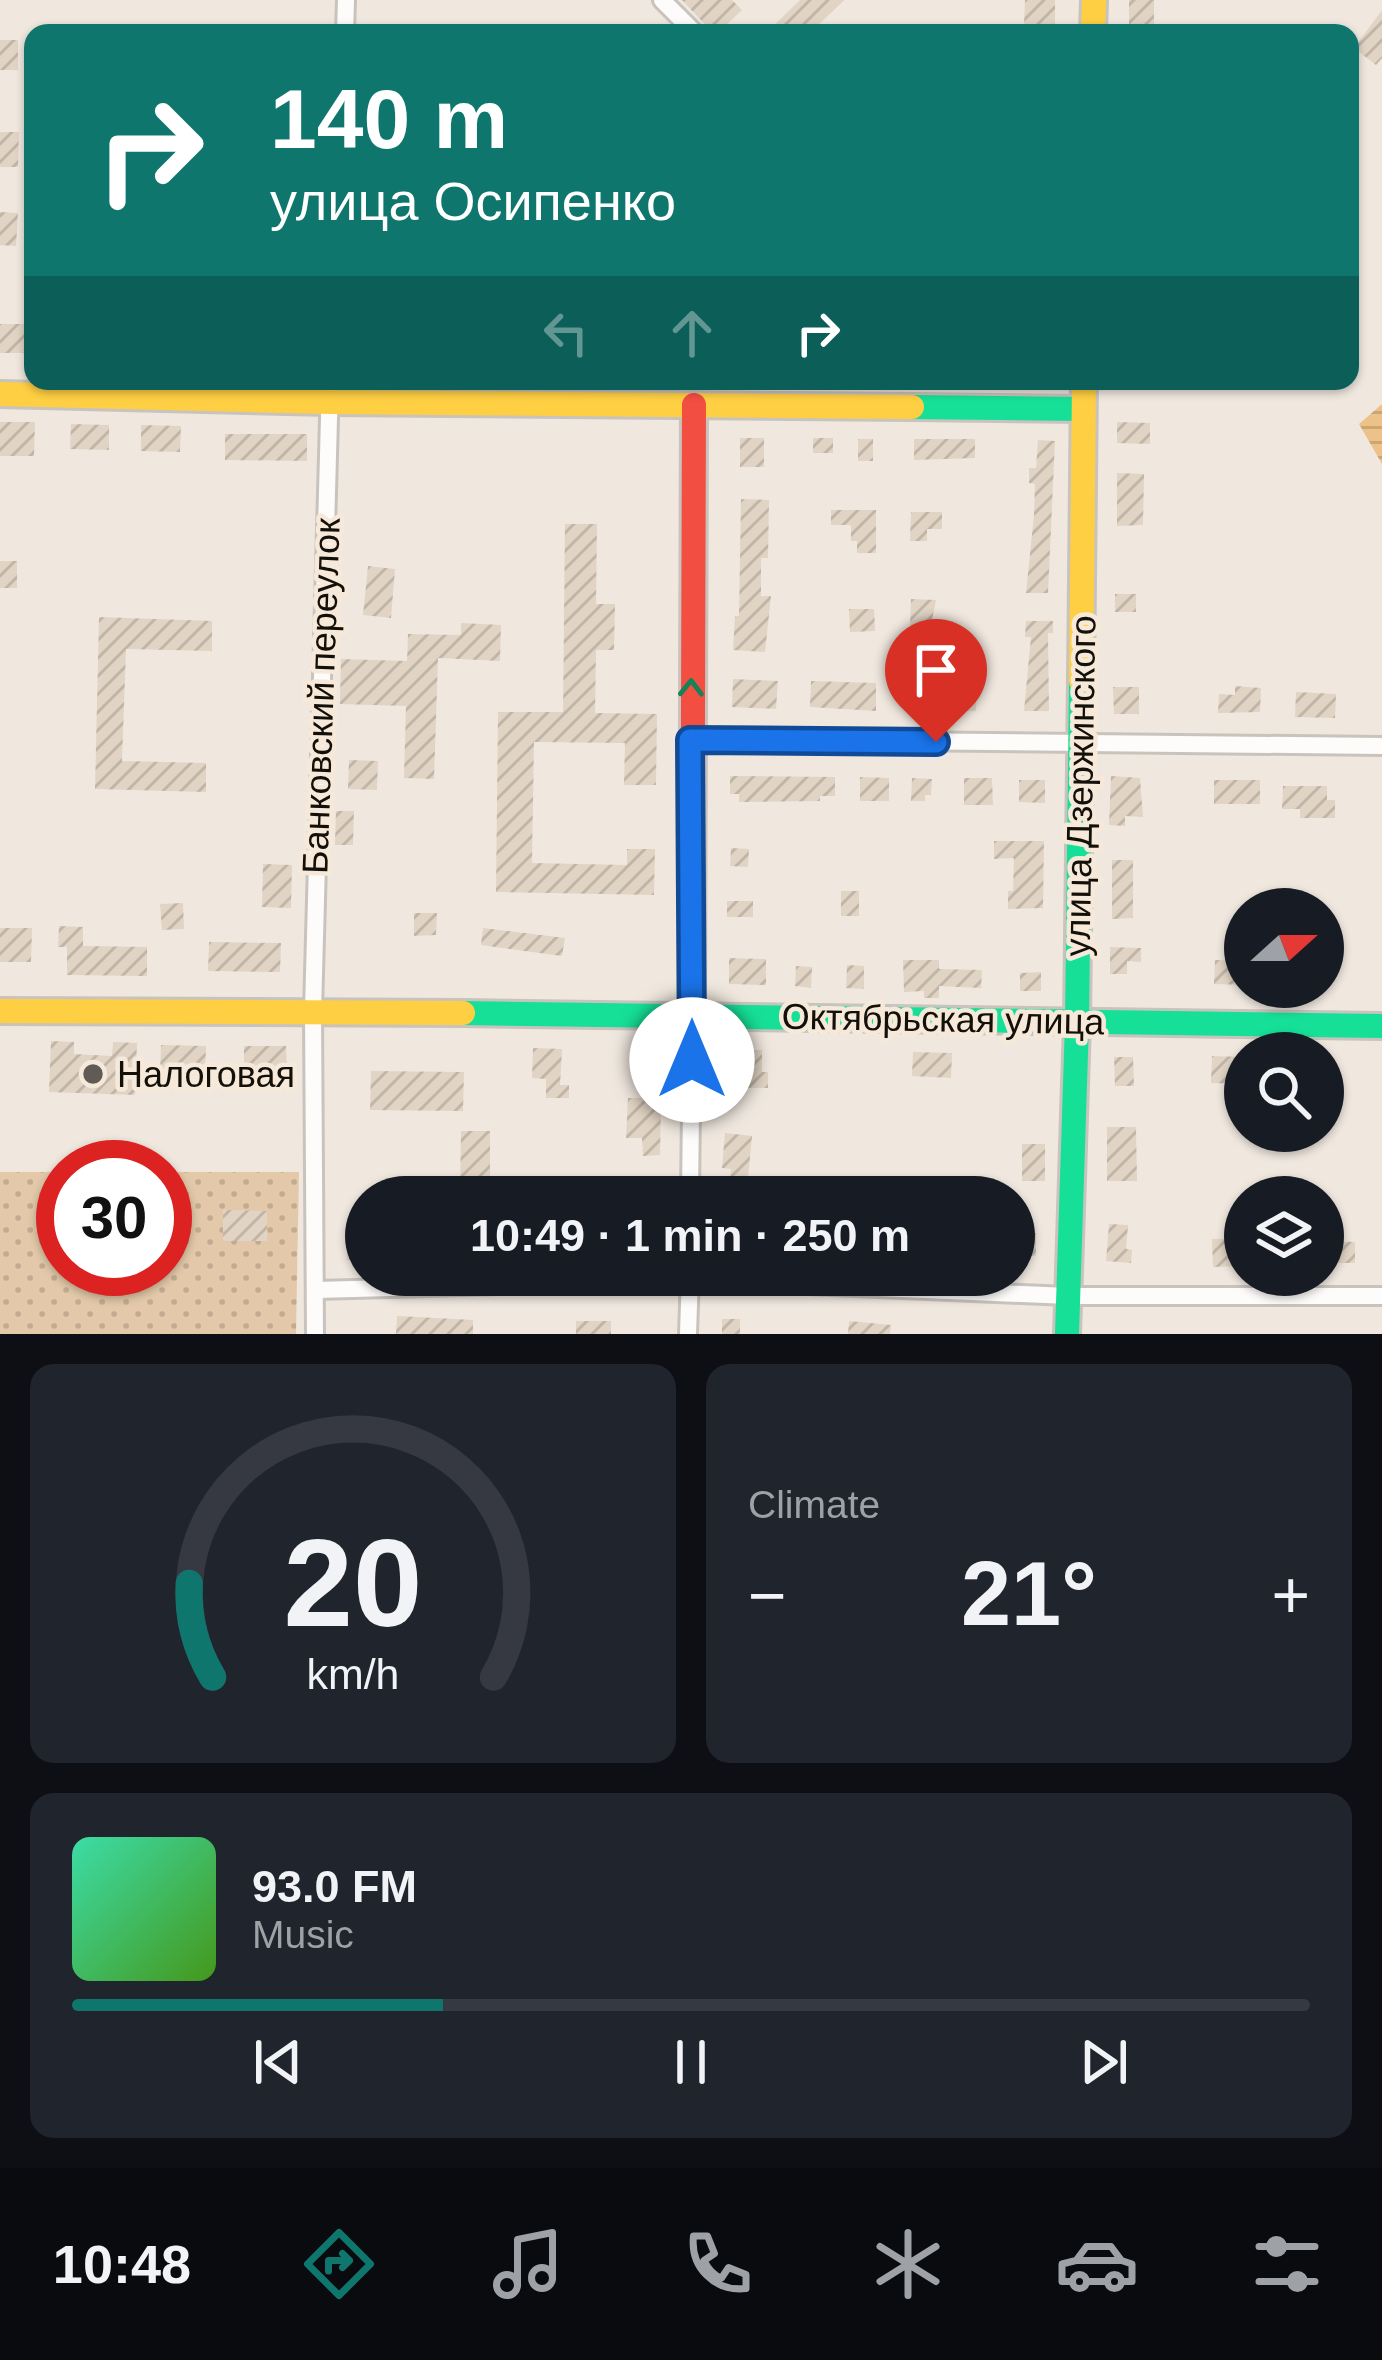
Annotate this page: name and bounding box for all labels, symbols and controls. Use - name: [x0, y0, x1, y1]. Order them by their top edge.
- icon: right: [72, 72, 228, 228]
- text: 140 m: [270, 72, 508, 166]
- text: улица Осипенко: [270, 171, 676, 231]
- icon: left: [533, 300, 599, 366]
- icon: ahead: [659, 300, 725, 366]
- icon: right: [785, 300, 851, 366]
- street label: Банковский переулок: [294, 517, 348, 875]
- street label: улица Дзержинского: [1057, 615, 1103, 957]
- pin: [885, 619, 987, 742]
- icon: arrive: [903, 637, 969, 703]
- one-way arrow: [678, 678, 704, 696]
- north arrow: [1224, 888, 1344, 1008]
- map controls: [1224, 888, 1344, 1296]
- street label: Октябрьская улица: [781, 996, 1106, 1042]
- position arrow: [629, 997, 755, 1123]
- button: search: [1224, 1032, 1344, 1152]
- place label: Налоговая: [117, 1054, 295, 1095]
- marker: Налоговая: [80, 1061, 106, 1087]
- speed limit sign: 30: [36, 1140, 192, 1296]
- button: layers: [1224, 1176, 1344, 1296]
- text: 10:49 · 1 min · 250 m: [470, 1210, 910, 1261]
- text: Climate: [748, 1483, 880, 1526]
- text: 20: [284, 1513, 422, 1652]
- text: 21°: [961, 1544, 1097, 1644]
- text: −: [748, 1558, 787, 1632]
- text: +: [1271, 1558, 1310, 1632]
- text: km/h: [307, 1649, 399, 1697]
- text: 93.0 FM: [252, 1861, 417, 1912]
- text: Music: [252, 1913, 354, 1956]
- icon: previous: [245, 2029, 311, 2095]
- icon: pause: [658, 2029, 724, 2095]
- icon: next: [1071, 2029, 1137, 2095]
- icon: directions: [297, 2222, 381, 2306]
- icon: music: [486, 2222, 570, 2306]
- icon: phone: [676, 2222, 760, 2306]
- icon: climate: [866, 2222, 950, 2306]
- icon: car: [1055, 2222, 1139, 2306]
- icon: filters: [1245, 2222, 1329, 2306]
- text: 10:48: [53, 2234, 191, 2294]

